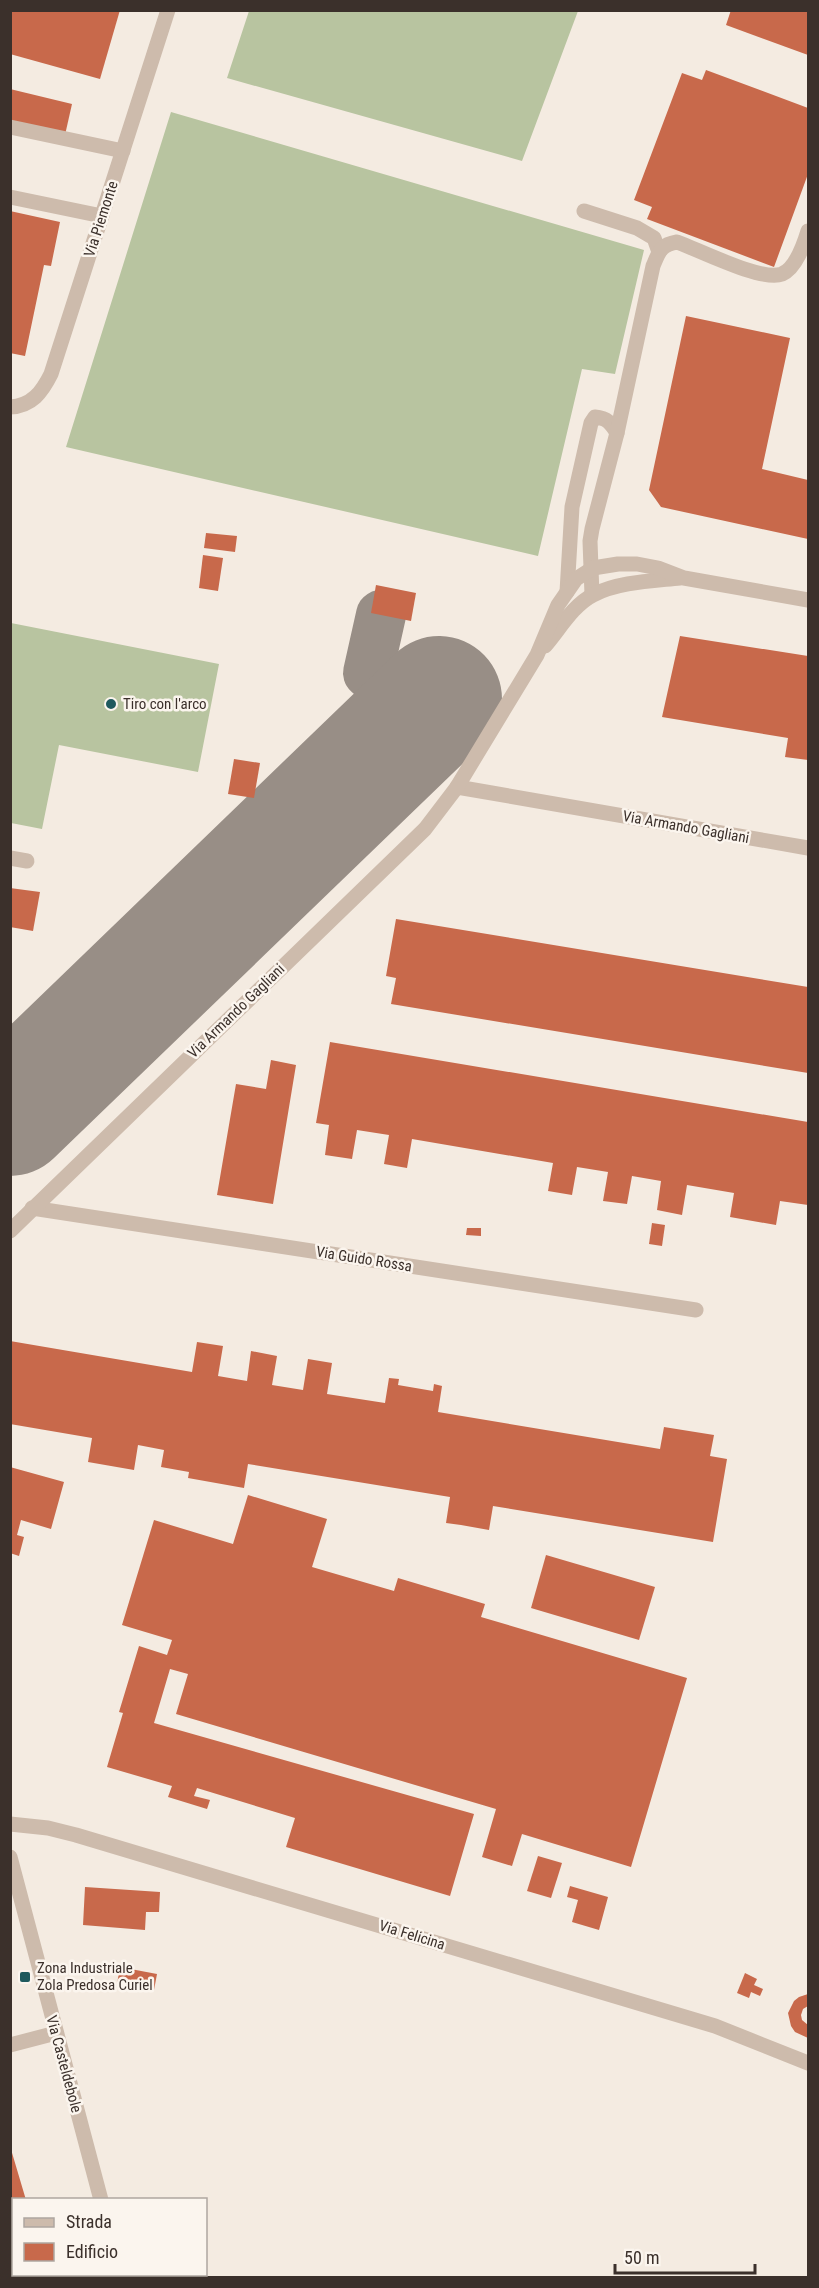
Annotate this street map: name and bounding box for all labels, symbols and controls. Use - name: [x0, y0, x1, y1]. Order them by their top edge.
- street label: Via Piemonte: [80, 179, 122, 259]
- place label: Tiro con l'arco: [123, 695, 207, 713]
- marker: Tiro con l'arco: [104, 697, 118, 711]
- street label: Via Armando Gagliani: [621, 807, 751, 847]
- street label: Via Armando Gagliani: [184, 960, 288, 1062]
- street label: Via Guido Rossa: [315, 1243, 413, 1275]
- street label: Via Felicina: [377, 1916, 447, 1954]
- place label: Zona Industriale Zola Predosa Curiel: [37, 1959, 153, 1994]
- marker: Zona Industriale Zola Predosa Curiel: [18, 1970, 32, 1984]
- street label: Via Casteldebole: [42, 2013, 86, 2115]
- legend: [12, 2198, 207, 2276]
- text: Strada: [66, 2211, 112, 2232]
- scale bar: [615, 2237, 754, 2275]
- text: Edificio: [66, 2241, 118, 2262]
- text: 50 m: [624, 2247, 659, 2268]

